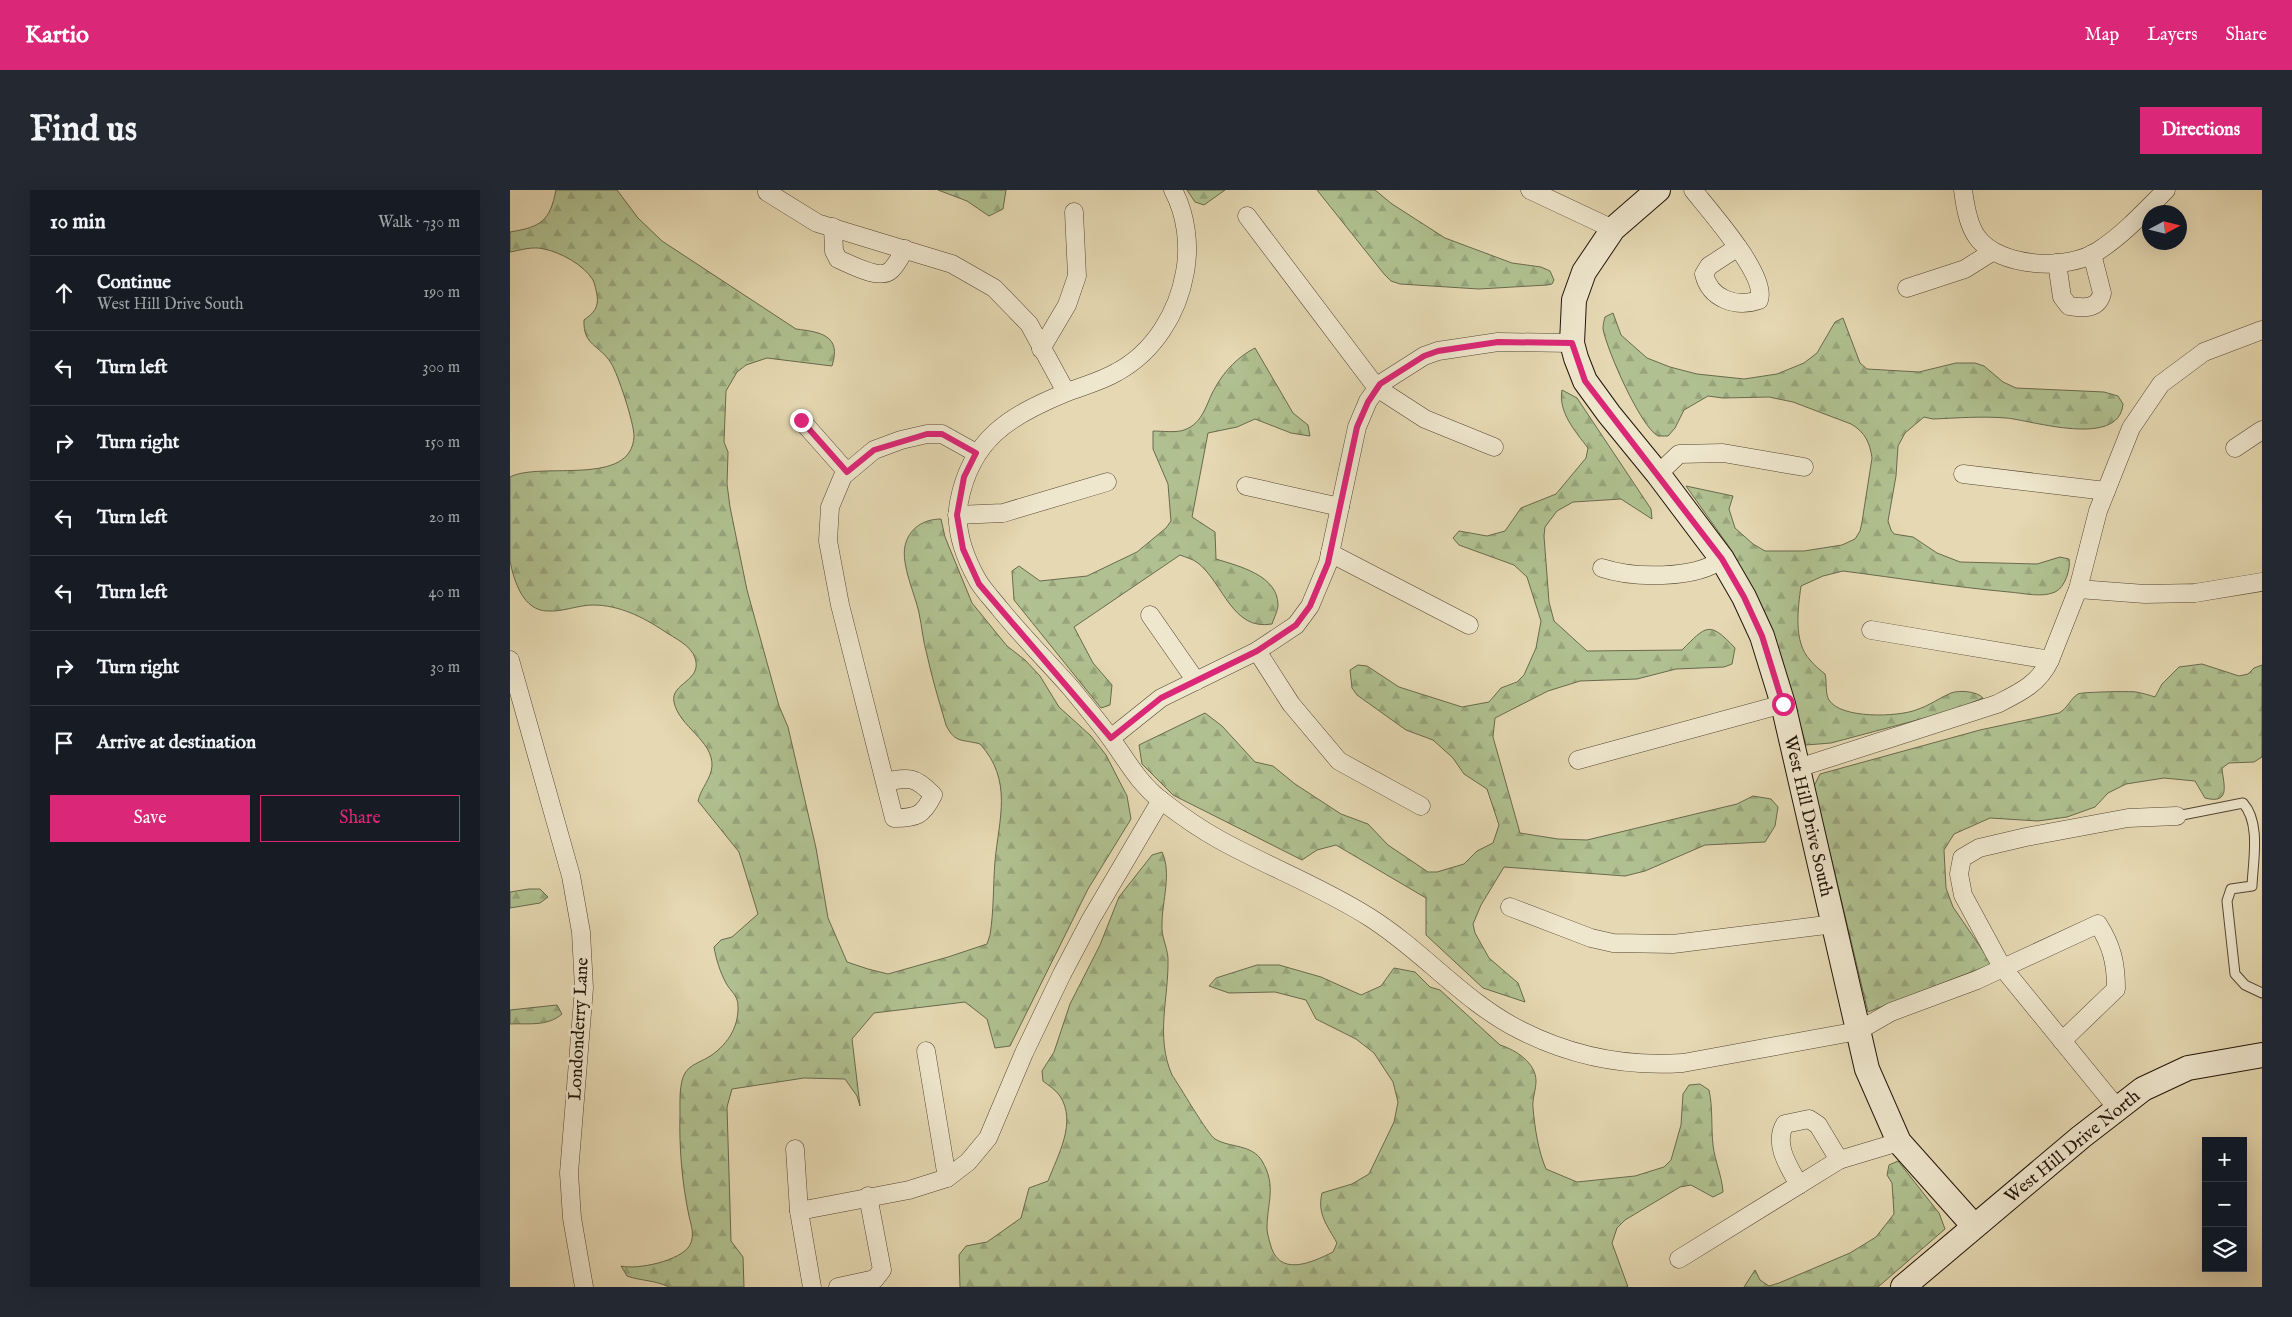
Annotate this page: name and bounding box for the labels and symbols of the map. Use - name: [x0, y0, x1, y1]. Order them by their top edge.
- north arrow: [2142, 205, 2187, 250]
- route end: [790, 409, 813, 432]
- route start: [1772, 693, 1795, 716]
- street label: West Hill Drive South: [1778, 733, 1837, 900]
- street label: Londonderry Lane: [564, 957, 595, 1101]
- street label: West Hill Drive North: [2000, 1085, 2146, 1209]

